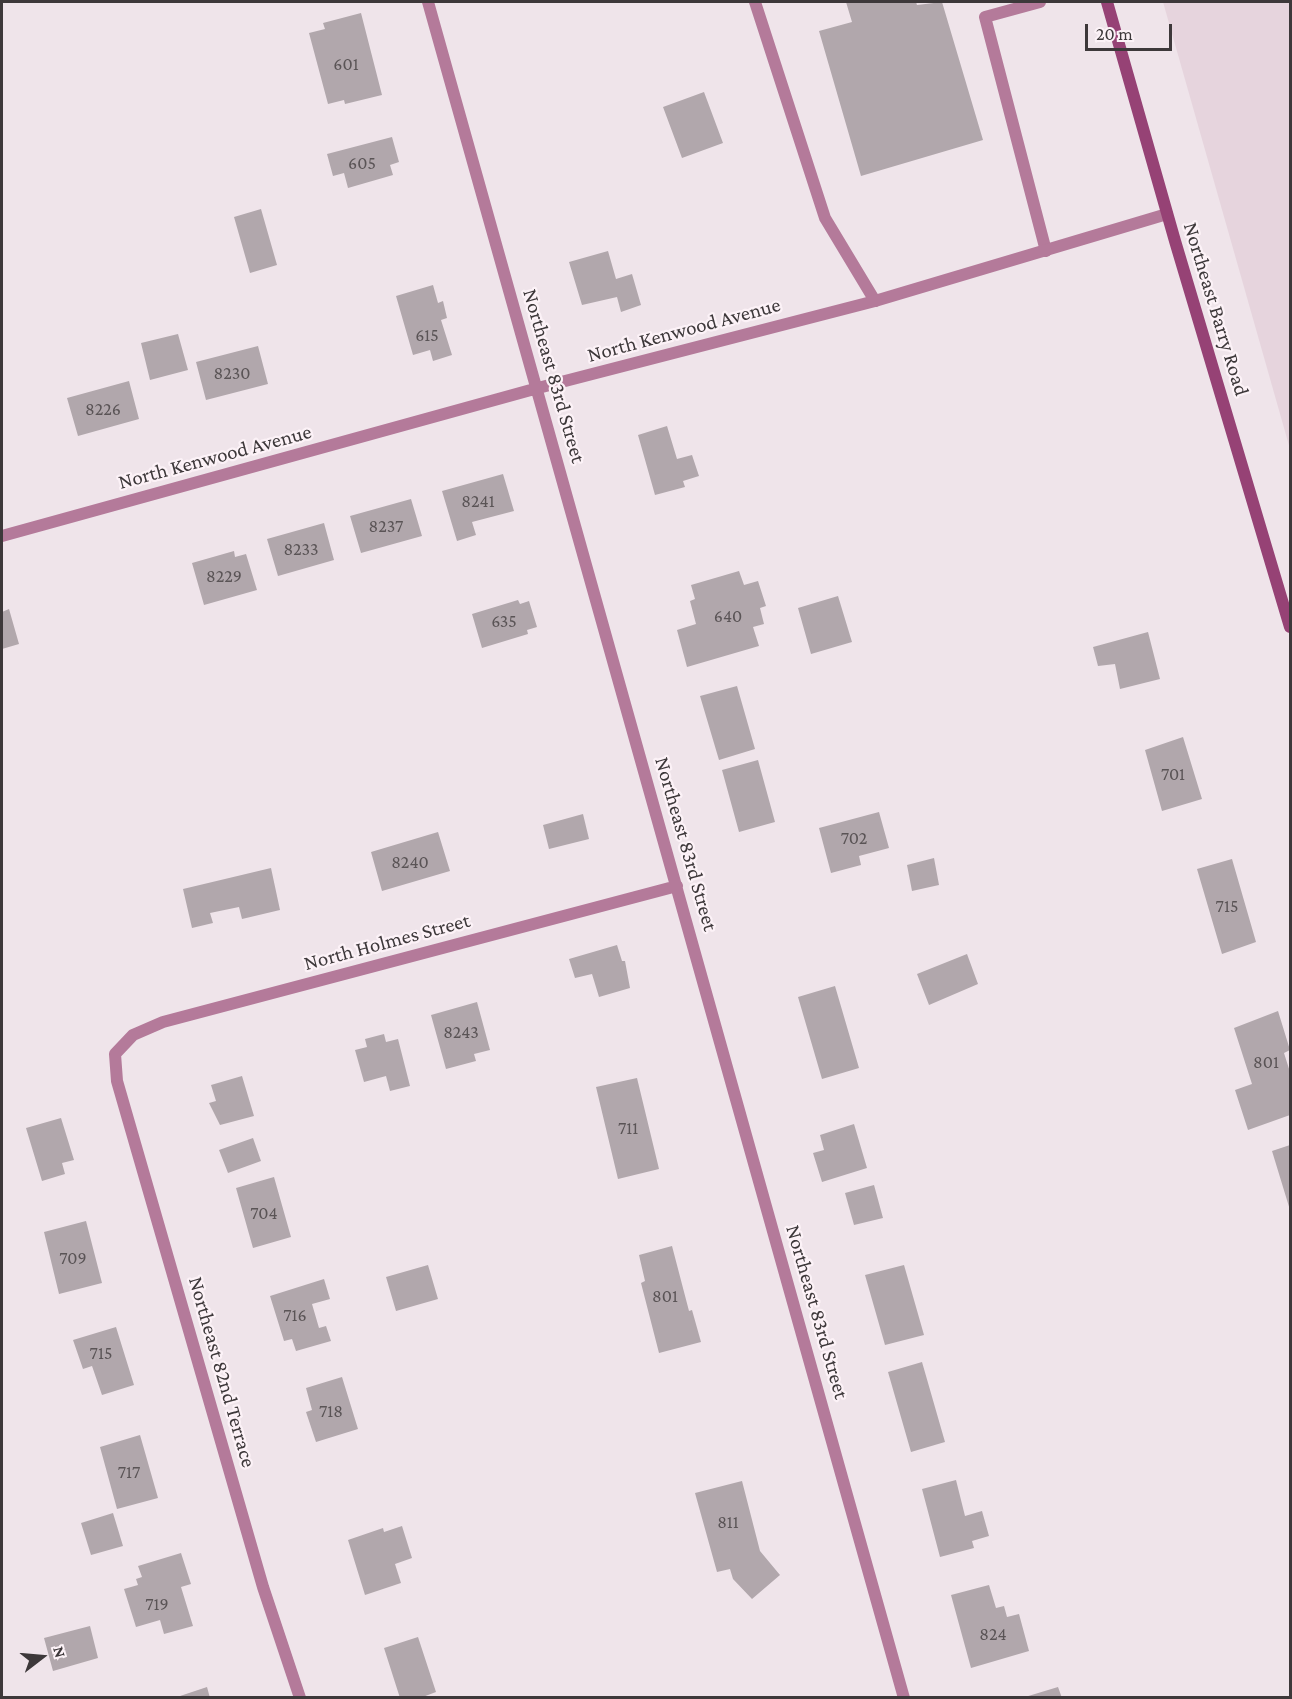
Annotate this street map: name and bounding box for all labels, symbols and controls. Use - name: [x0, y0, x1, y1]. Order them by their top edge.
- scale bar: [1088, 12, 1175, 50]
- text: 20 m: [1096, 24, 1133, 44]
- house number: 601: [333, 53, 359, 75]
- house number: 605: [348, 152, 376, 174]
- street label: Northeast Barry Road: [1178, 219, 1254, 399]
- street label: Northeast 83rd Street: [517, 286, 591, 466]
- street label: North Kenwood Avenue: [585, 292, 783, 368]
- house number: 615: [415, 324, 439, 346]
- house number: 8230: [214, 362, 250, 384]
- house number: 8226: [85, 398, 121, 420]
- street label: North Kenwood Avenue: [116, 419, 314, 495]
- house number: 8241: [461, 490, 495, 512]
- house number: 8237: [369, 515, 403, 537]
- house number: 8233: [283, 538, 319, 560]
- house number: 8229: [206, 565, 242, 587]
- house number: 640: [714, 605, 742, 627]
- house number: 635: [491, 610, 517, 632]
- street label: Northeast 83rd Street: [649, 754, 723, 934]
- house number: 701: [1161, 763, 1185, 785]
- house number: 702: [841, 827, 867, 849]
- house number: 8240: [391, 851, 429, 873]
- house number: 715: [1216, 895, 1238, 917]
- street label: North Holmes Street: [301, 908, 473, 976]
- house number: 8243: [443, 1021, 479, 1043]
- house number: 801: [1253, 1051, 1279, 1073]
- house number: 711: [618, 1117, 638, 1139]
- house number: 704: [250, 1202, 278, 1224]
- street label: Northeast 83rd Street: [780, 1222, 854, 1402]
- house number: 709: [59, 1247, 87, 1269]
- street label: Northeast 82nd Terrace: [183, 1274, 261, 1470]
- house number: 801: [652, 1285, 678, 1307]
- house number: 716: [283, 1304, 307, 1326]
- house number: 715: [90, 1342, 112, 1364]
- house number: 718: [319, 1400, 343, 1422]
- house number: 717: [118, 1461, 140, 1483]
- house number: 811: [717, 1511, 739, 1533]
- house number: 719: [145, 1593, 169, 1615]
- house number: 824: [979, 1623, 1007, 1645]
- north arrow: [12, 1627, 72, 1687]
- text: N: [50, 1644, 69, 1659]

